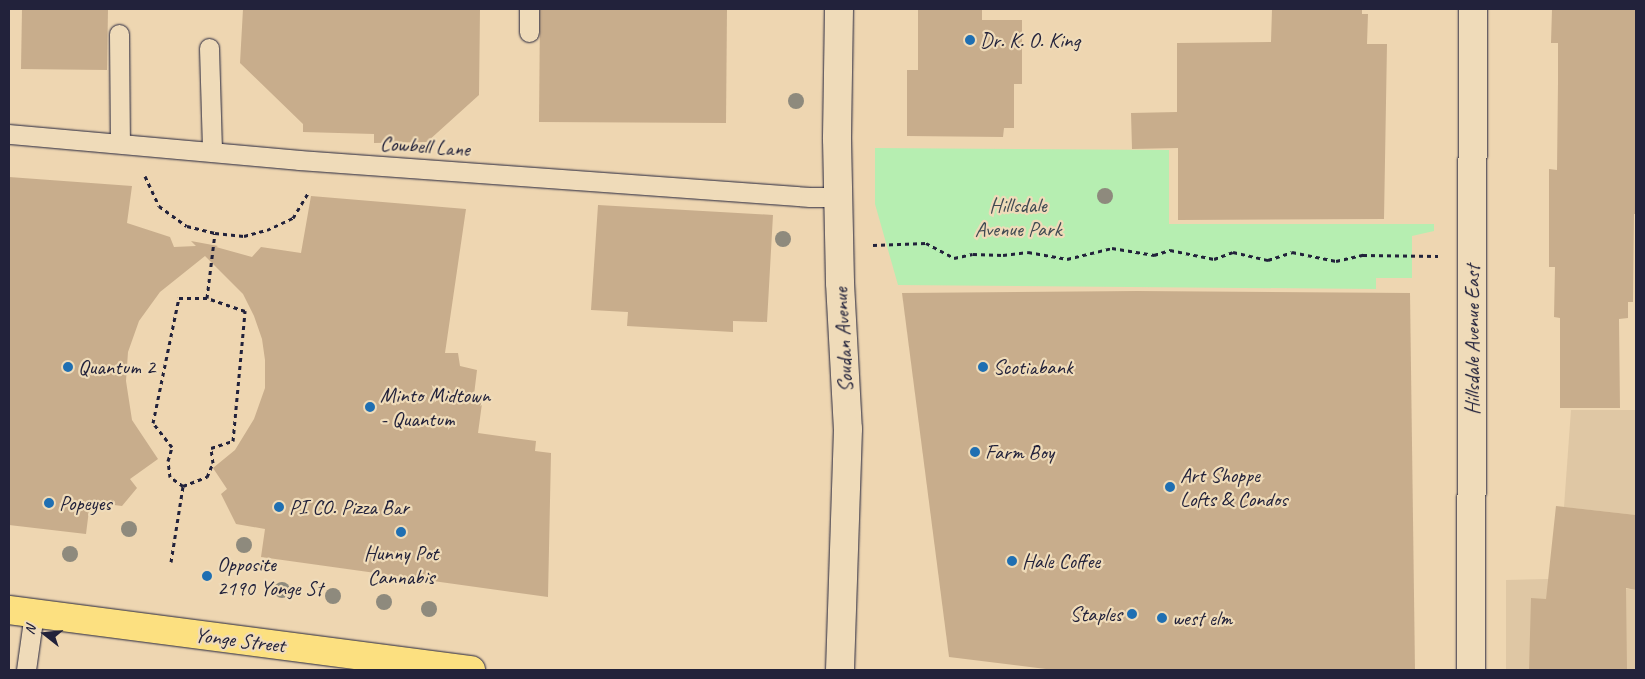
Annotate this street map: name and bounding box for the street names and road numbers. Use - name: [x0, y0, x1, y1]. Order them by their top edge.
- street label: Cowbell Lane: [379, 130, 471, 162]
- street label: Hillsdale Avenue East: [1459, 265, 1485, 415]
- street label: Soudan Avenue: [828, 287, 858, 393]
- street label: Yonge Street: [193, 622, 287, 658]

